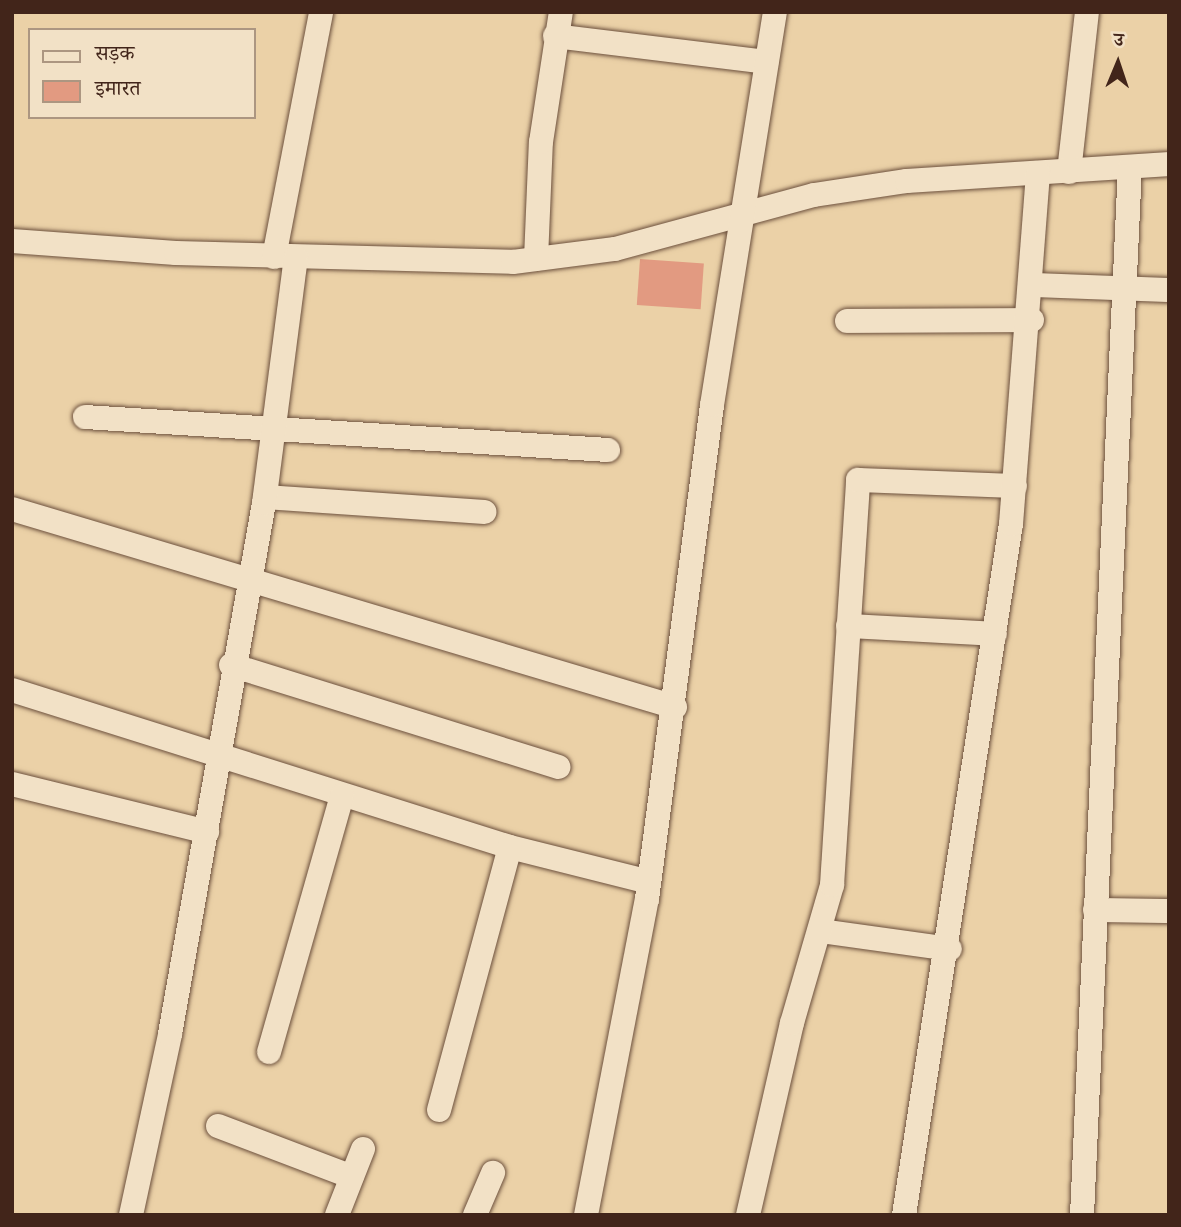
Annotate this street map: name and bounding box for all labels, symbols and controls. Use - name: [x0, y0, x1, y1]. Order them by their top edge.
- legend: [28, 28, 256, 119]
- north arrow: [1083, 28, 1153, 98]
- text: उ: [1113, 28, 1124, 55]
- text: सड़क: [95, 40, 134, 70]
- text: इमारत: [95, 75, 141, 105]

